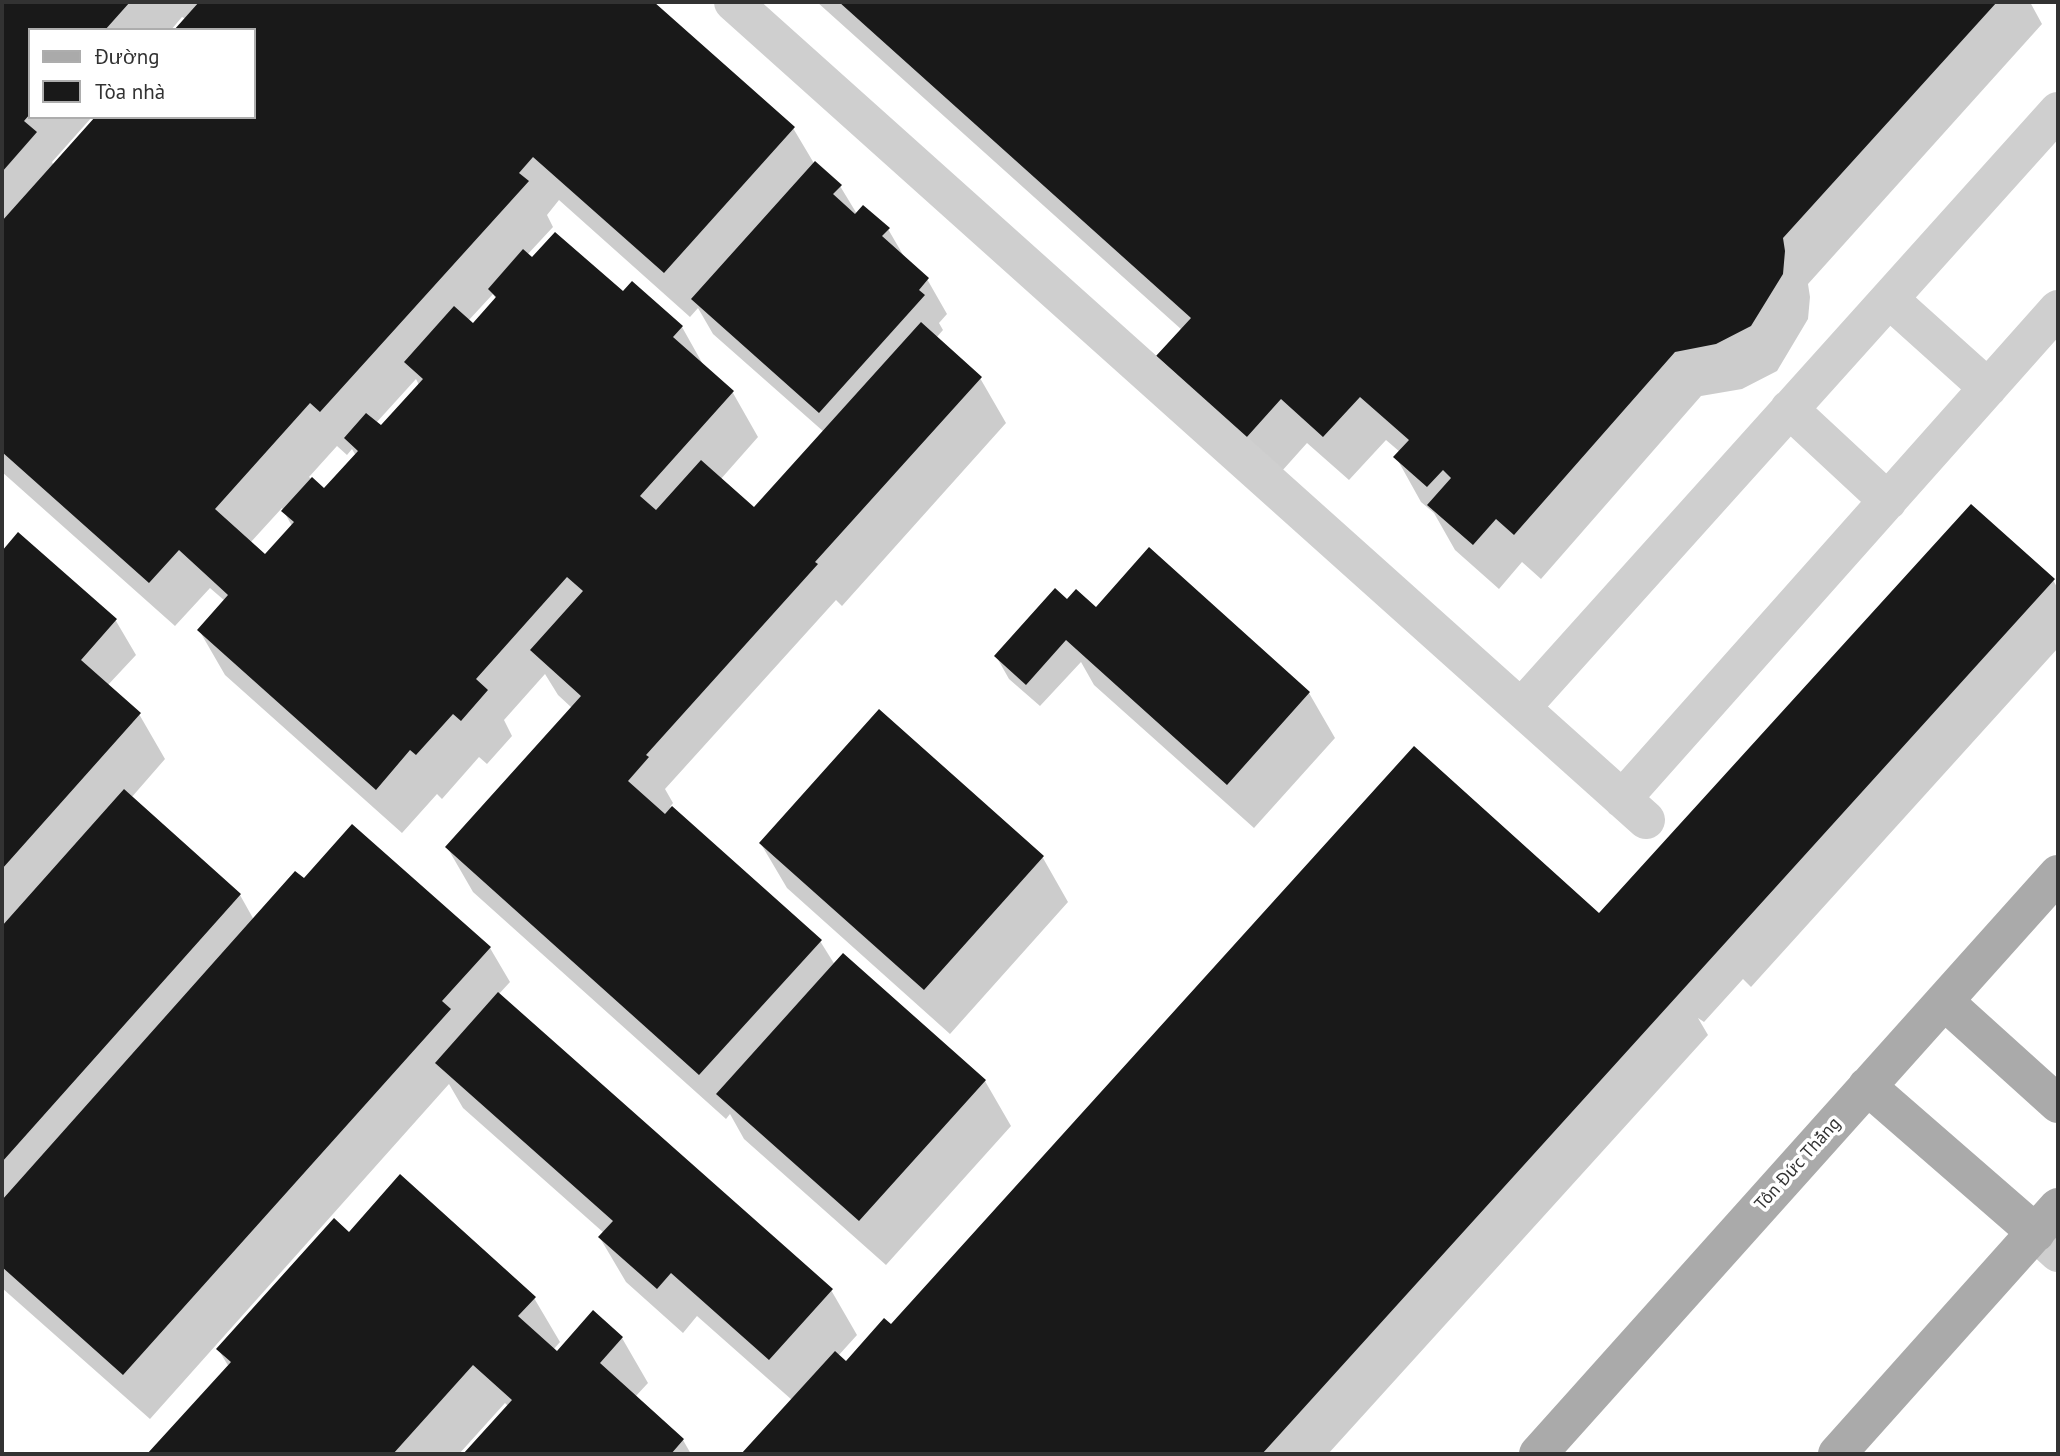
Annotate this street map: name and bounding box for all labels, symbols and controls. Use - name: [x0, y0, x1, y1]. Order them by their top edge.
- legend: [28, 28, 256, 119]
- text: Đường: [95, 43, 159, 70]
- text: Tòa nhà: [95, 78, 165, 105]
- street label: Tôn Đức Thắng: [1751, 1113, 1845, 1215]

